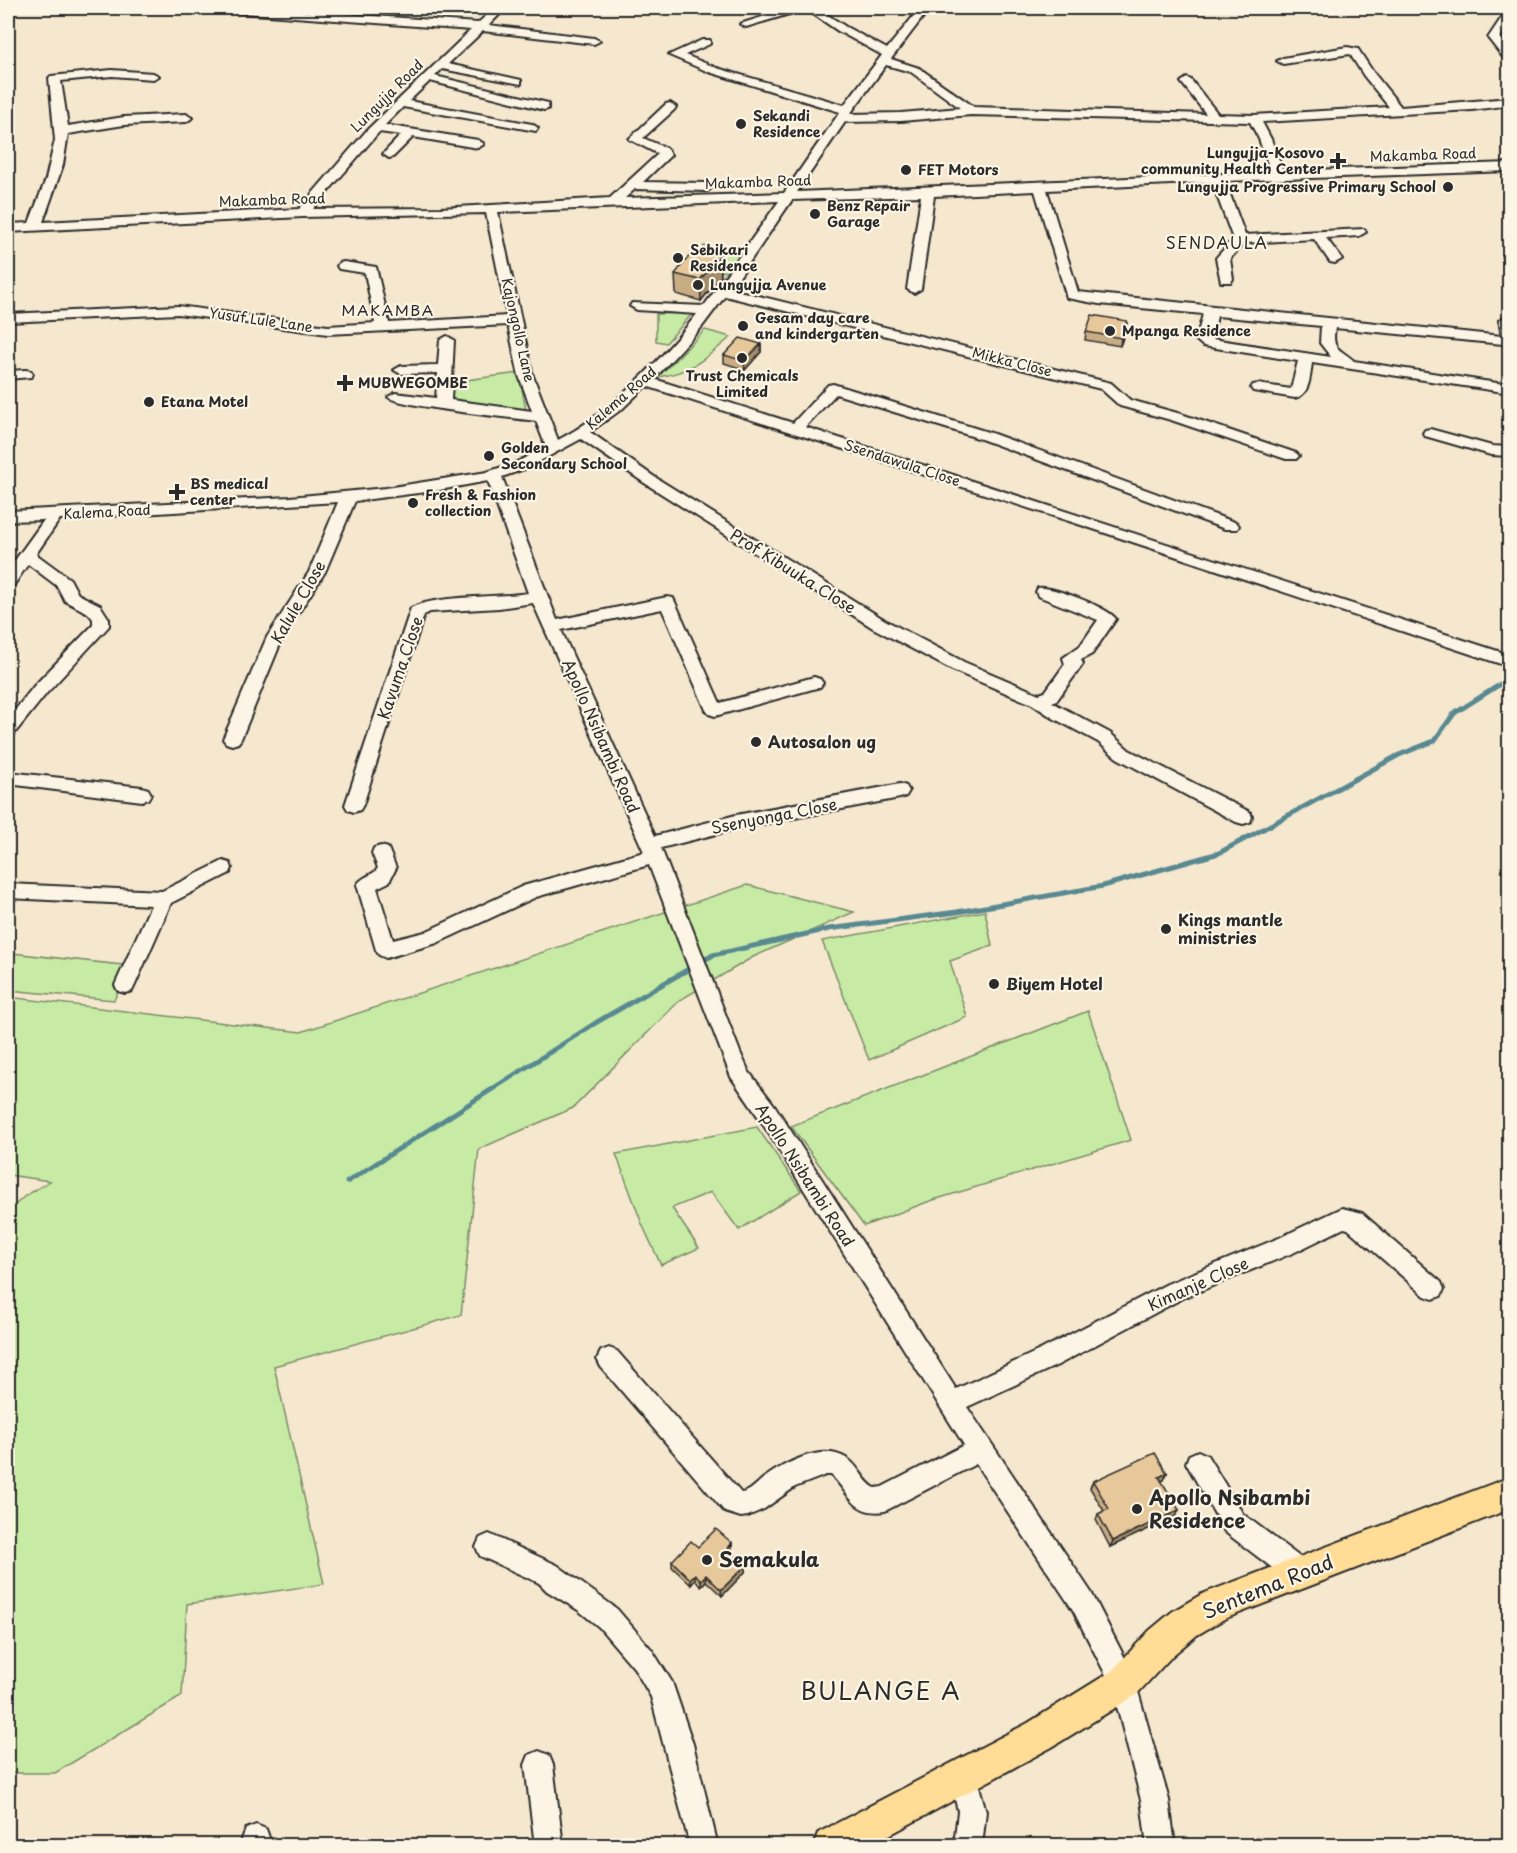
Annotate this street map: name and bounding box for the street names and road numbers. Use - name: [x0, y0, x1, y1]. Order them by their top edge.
- street label: Lungujja Road: [345, 54, 428, 137]
- street label: Makamba Road: [1369, 142, 1477, 167]
- street label: Makamba Road: [704, 169, 812, 194]
- street label: Makamba Road: [218, 187, 326, 212]
- street label: Kajongollo Lane: [496, 276, 541, 384]
- street label: Yusuf Lule Lane: [208, 302, 314, 337]
- street label: Mikka Close: [970, 341, 1054, 382]
- street label: Kalema Road: [581, 361, 661, 434]
- street label: Ssendawula Close: [841, 434, 963, 491]
- street label: Kalema Road: [63, 499, 151, 524]
- street label: Prof Kibuuka Close: [726, 522, 861, 619]
- street label: Kalule Close: [264, 556, 331, 647]
- street label: Kavuma Close: [370, 613, 428, 722]
- street label: Apollo Nsibambi Road: [557, 655, 647, 816]
- street label: Ssenyonga Close: [709, 791, 839, 839]
- street label: Apollo Nsibambi Road: [750, 1098, 861, 1251]
- street label: Kimanje Close: [1143, 1250, 1252, 1316]
- street label: Sentema Road: [1197, 1546, 1338, 1626]

